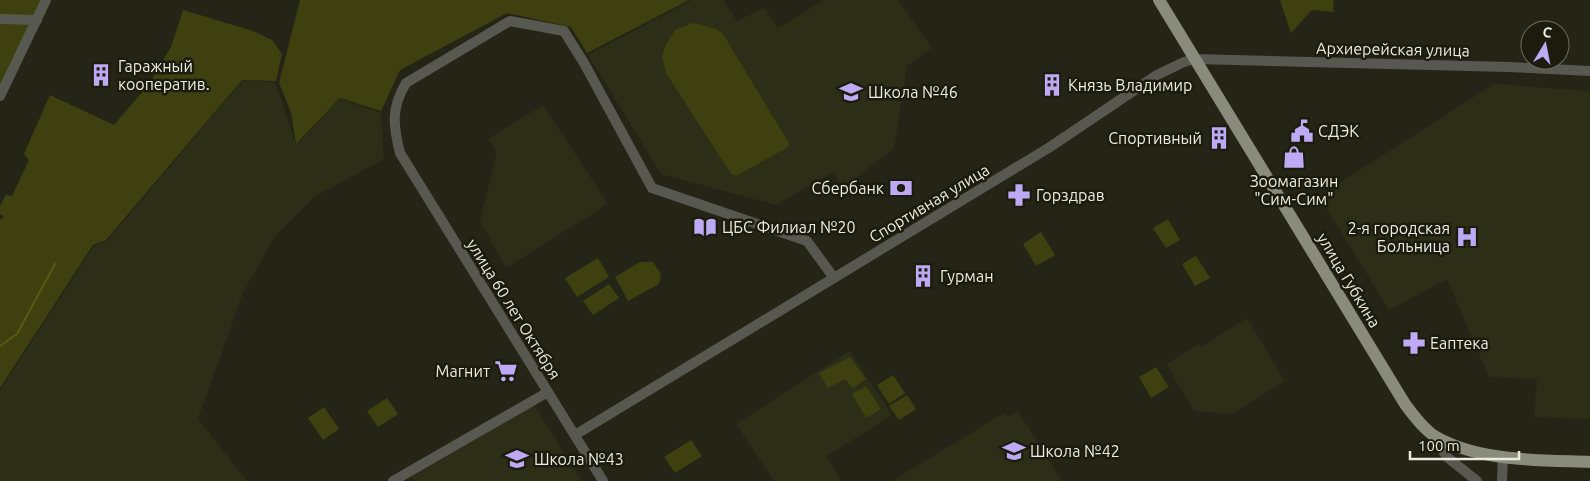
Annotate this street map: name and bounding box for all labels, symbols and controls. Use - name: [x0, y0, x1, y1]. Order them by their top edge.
- north arrow: [1520, 20, 1570, 70]
- text: С: [1541, 24, 1553, 41]
- street label: Архиерейская улица: [1316, 39, 1470, 59]
- place label: Гаражный кооператив.: [118, 57, 210, 93]
- building icon: Гаражный кооператив.: [88, 62, 114, 88]
- building icon: Князь Владимир: [1039, 72, 1065, 98]
- place label: Князь Владимир: [1068, 76, 1192, 94]
- school or university icon: Школа №46: [838, 79, 864, 105]
- place label: Школа №46: [868, 83, 958, 101]
- public building icon: СДЭК: [1289, 118, 1315, 144]
- place label: СДЭК: [1318, 122, 1359, 140]
- building icon: Спортивный: [1206, 125, 1232, 151]
- place label: Спортивный: [1108, 129, 1202, 147]
- shop icon: Зоомагазин "Сим-Сим": [1281, 144, 1307, 170]
- street label: Спортивная улица: [866, 160, 992, 246]
- place label: Зоомагазин "Сим-Сим": [1250, 172, 1338, 208]
- bank icon: Сбербанк: [888, 175, 914, 201]
- place label: Сбербанк: [811, 179, 884, 197]
- pharmacy icon: Горздрав: [1006, 182, 1032, 208]
- place label: Горздрав: [1036, 186, 1105, 204]
- library icon: ЦБС Филиал №20: [692, 214, 718, 240]
- place label: ЦБС Филиал №20: [722, 218, 856, 236]
- place label: 2-я городская Больница: [1348, 219, 1450, 255]
- hospital icon: 2-я городская Больница: [1454, 224, 1480, 250]
- street label: улица Губкина: [1314, 229, 1384, 331]
- street label: улица 60 лет Октября: [463, 236, 565, 382]
- building icon: Гурман: [910, 263, 936, 289]
- place label: Гурман: [940, 267, 994, 285]
- pharmacy icon: Еаптека: [1401, 330, 1427, 356]
- place label: Еаптека: [1430, 334, 1489, 352]
- supermarket icon: Магнит: [493, 358, 519, 384]
- place label: Магнит: [436, 362, 490, 380]
- scale bar: [1410, 428, 1519, 460]
- text: 100 m: [1418, 437, 1460, 454]
- school or university icon: Школа №42: [1001, 438, 1027, 464]
- place label: Школа №42: [1030, 442, 1120, 460]
- school or university icon: Школа №43: [504, 446, 530, 472]
- place label: Школа №43: [534, 450, 624, 468]

